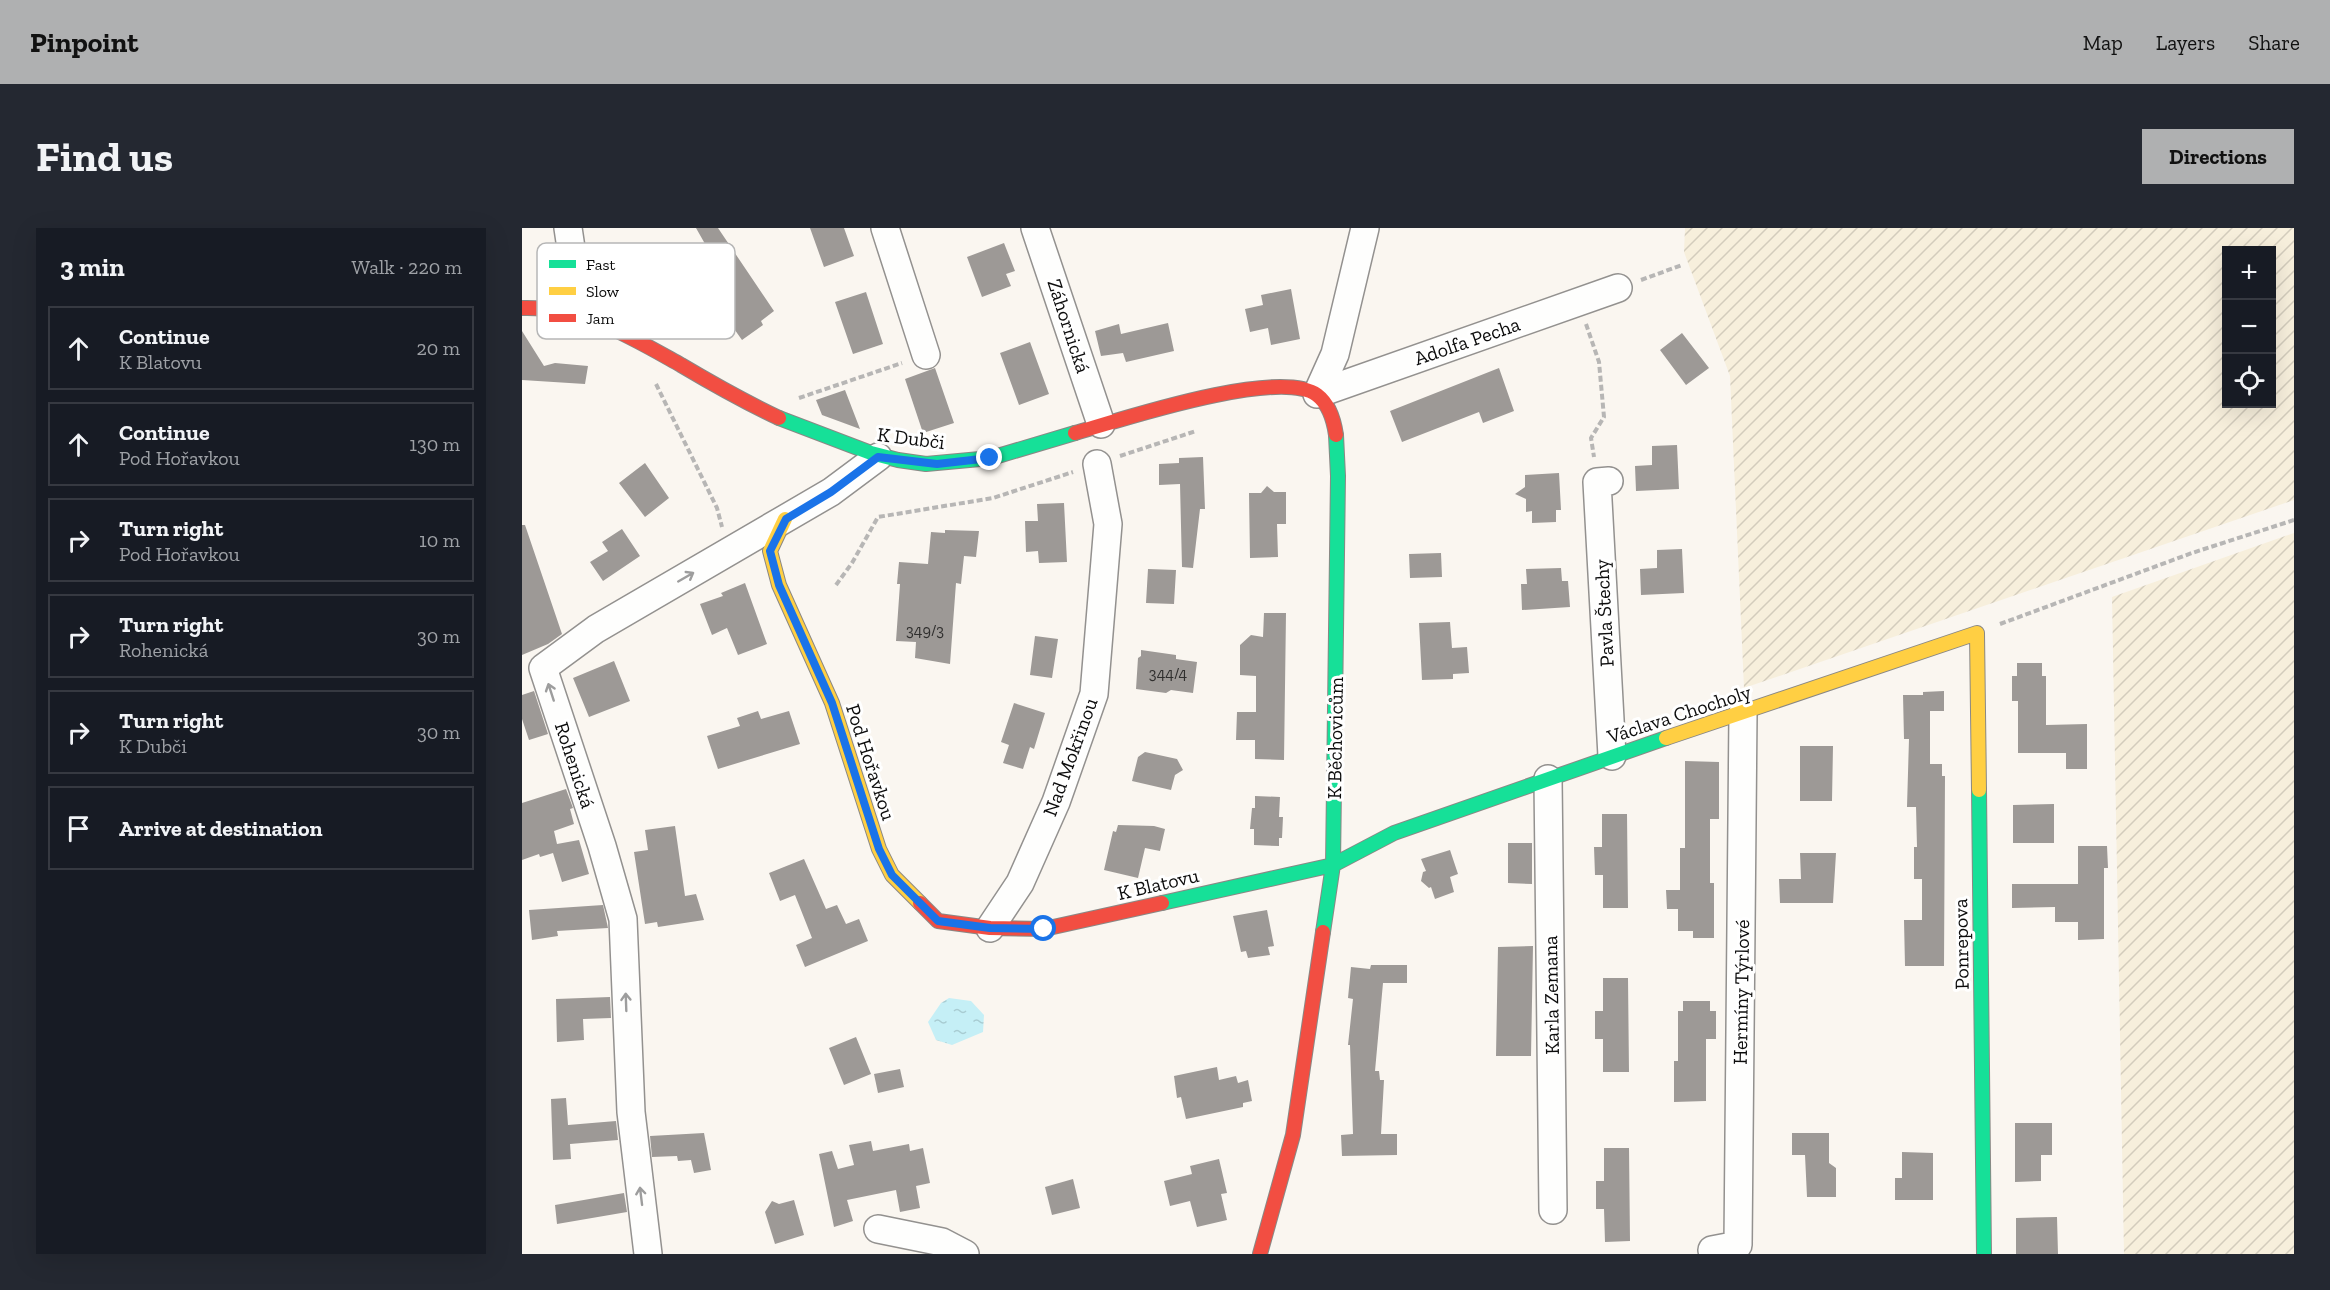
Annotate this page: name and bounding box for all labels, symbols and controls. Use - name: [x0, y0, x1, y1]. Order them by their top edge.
- text: Pinpoint: [30, 26, 138, 59]
- text: Map: [2083, 30, 2123, 55]
- text: Layers: [2156, 30, 2215, 55]
- text: Share: [2248, 30, 2300, 55]
- button: Directions: [2142, 129, 2294, 184]
- text: Find us: [36, 131, 173, 182]
- legend: [537, 243, 735, 339]
- map controls: [2222, 246, 2276, 408]
- button: +: [2222, 246, 2276, 300]
- text: 3 min: [60, 251, 125, 283]
- text: Walk · 220 m: [351, 255, 462, 279]
- text: Fast: [586, 255, 615, 274]
- street label: Záhornická: [1043, 276, 1096, 376]
- text: Slow: [586, 282, 620, 301]
- button: −: [2222, 300, 2276, 354]
- text: Jam: [586, 309, 615, 328]
- street label: Adolfa Pecha: [1411, 312, 1523, 370]
- text: Continue: [119, 323, 210, 350]
- icon: ahead: [62, 332, 95, 365]
- text: 20 m: [416, 336, 460, 360]
- text: K Blatovu: [119, 350, 202, 374]
- button: locate: [2222, 354, 2276, 408]
- text: Continue: [119, 419, 210, 446]
- street label: K Dubči: [876, 422, 947, 454]
- icon: ahead: [62, 428, 95, 461]
- text: 130 m: [409, 432, 460, 456]
- route end: [976, 444, 1002, 470]
- text: Pod Hořavkou: [119, 446, 240, 470]
- text: Turn right: [119, 515, 223, 542]
- icon: right: [62, 524, 95, 557]
- text: 10 m: [419, 528, 460, 552]
- text: Pod Hořavkou: [119, 542, 240, 566]
- street label: Pavla Štechy: [1589, 558, 1619, 667]
- one-way arrow: [677, 571, 694, 583]
- text: Turn right: [119, 611, 223, 638]
- icon: right: [62, 620, 95, 653]
- house number: 349/3: [906, 621, 944, 640]
- text: 30 m: [417, 624, 460, 648]
- text: Rohenická: [119, 638, 208, 662]
- house number: 344/4: [1149, 664, 1188, 683]
- street label: K Běchovicům: [1322, 676, 1348, 799]
- street label: Václava Chocholy: [1603, 679, 1755, 749]
- one-way arrow: [545, 683, 556, 702]
- street label: Nad Mokřinou: [1037, 695, 1103, 819]
- street label: Pod Hořavkou: [841, 701, 901, 823]
- text: Turn right: [119, 707, 223, 734]
- icon: right: [62, 716, 95, 749]
- street label: Rohenická: [550, 719, 600, 812]
- text: 30 m: [417, 720, 460, 744]
- text: K Dubči: [119, 734, 187, 758]
- icon: arrive: [62, 812, 95, 845]
- text: Arrive at destination: [119, 815, 322, 842]
- street label: K Blatovu: [1115, 863, 1201, 905]
- street label: Ponrepova: [1948, 898, 1974, 990]
- route start: [1030, 915, 1056, 941]
- street label: Hermíny Týrlové: [1728, 919, 1754, 1065]
- street label: Karla Zemana: [1538, 935, 1564, 1055]
- one-way arrow: [621, 992, 632, 1012]
- one-way arrow: [635, 1186, 646, 1206]

